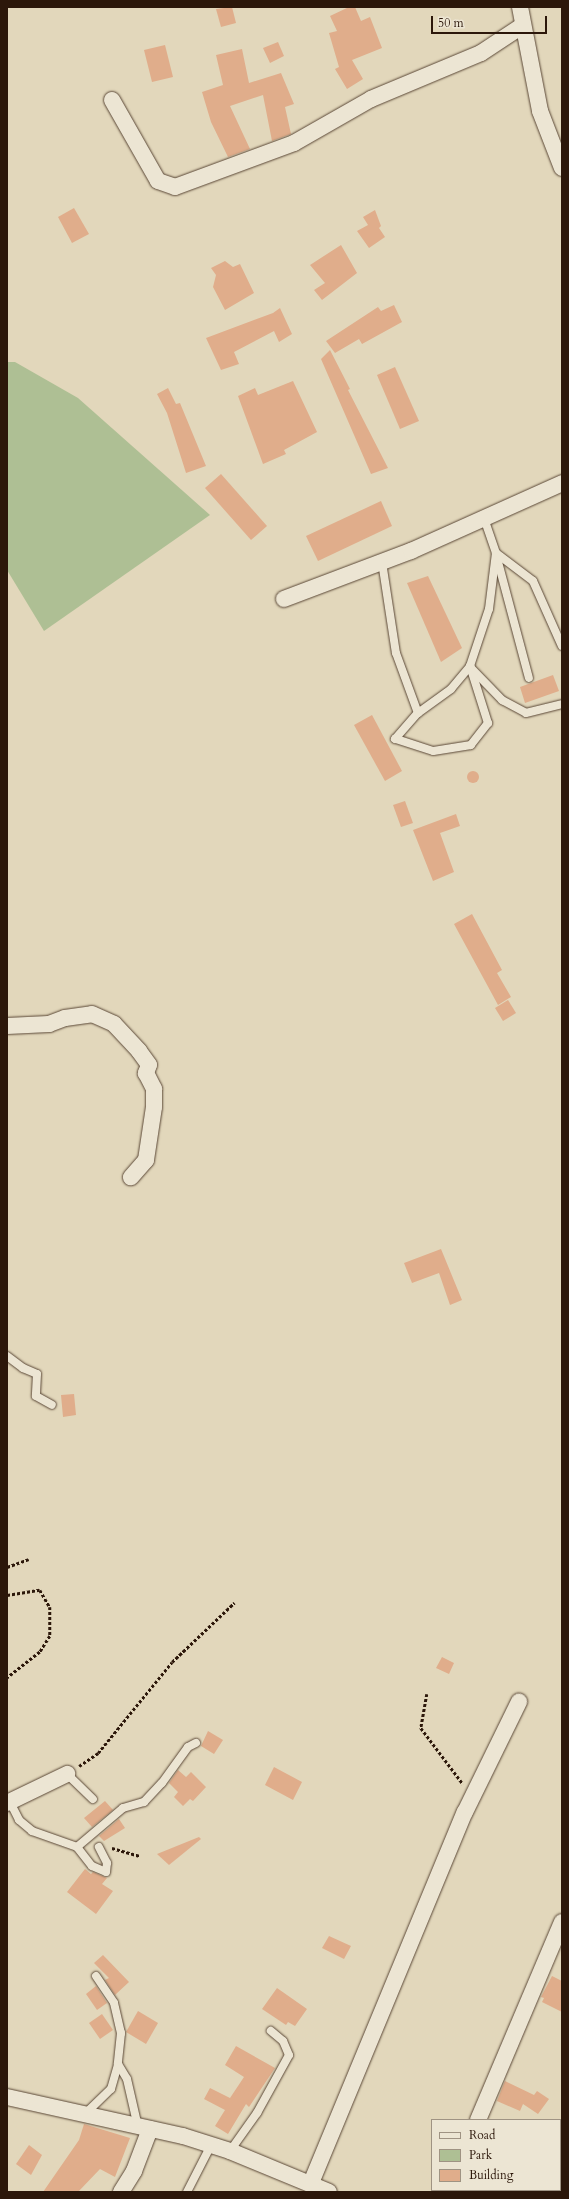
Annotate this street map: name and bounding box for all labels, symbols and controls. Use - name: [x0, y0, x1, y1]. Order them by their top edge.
- scale bar: [433, 8, 549, 34]
- text: 50 m: [438, 15, 464, 31]
- legend: [431, 2119, 561, 2191]
- text: Road: [469, 2127, 495, 2143]
- text: Park: [469, 2147, 492, 2163]
- text: Building: [469, 2167, 513, 2183]

